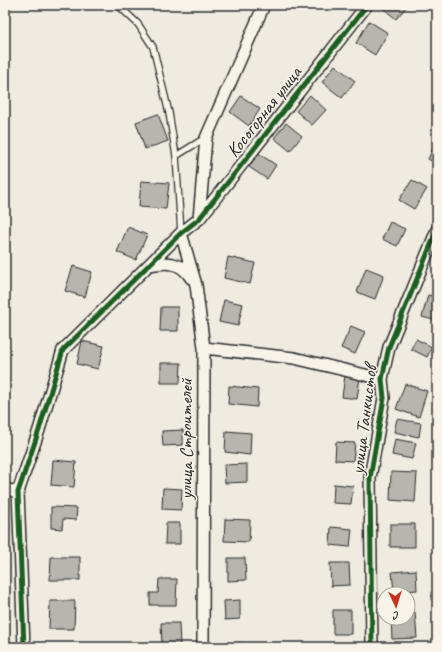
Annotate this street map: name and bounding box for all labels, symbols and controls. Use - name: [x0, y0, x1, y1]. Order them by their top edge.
- street label: Косогорная улица: [221, 61, 308, 162]
- street label: улица Танкистов: [345, 360, 383, 477]
- street label: улица Строителей: [174, 377, 198, 501]
- north arrow: [376, 586, 416, 626]
- text: С: [392, 609, 400, 623]

